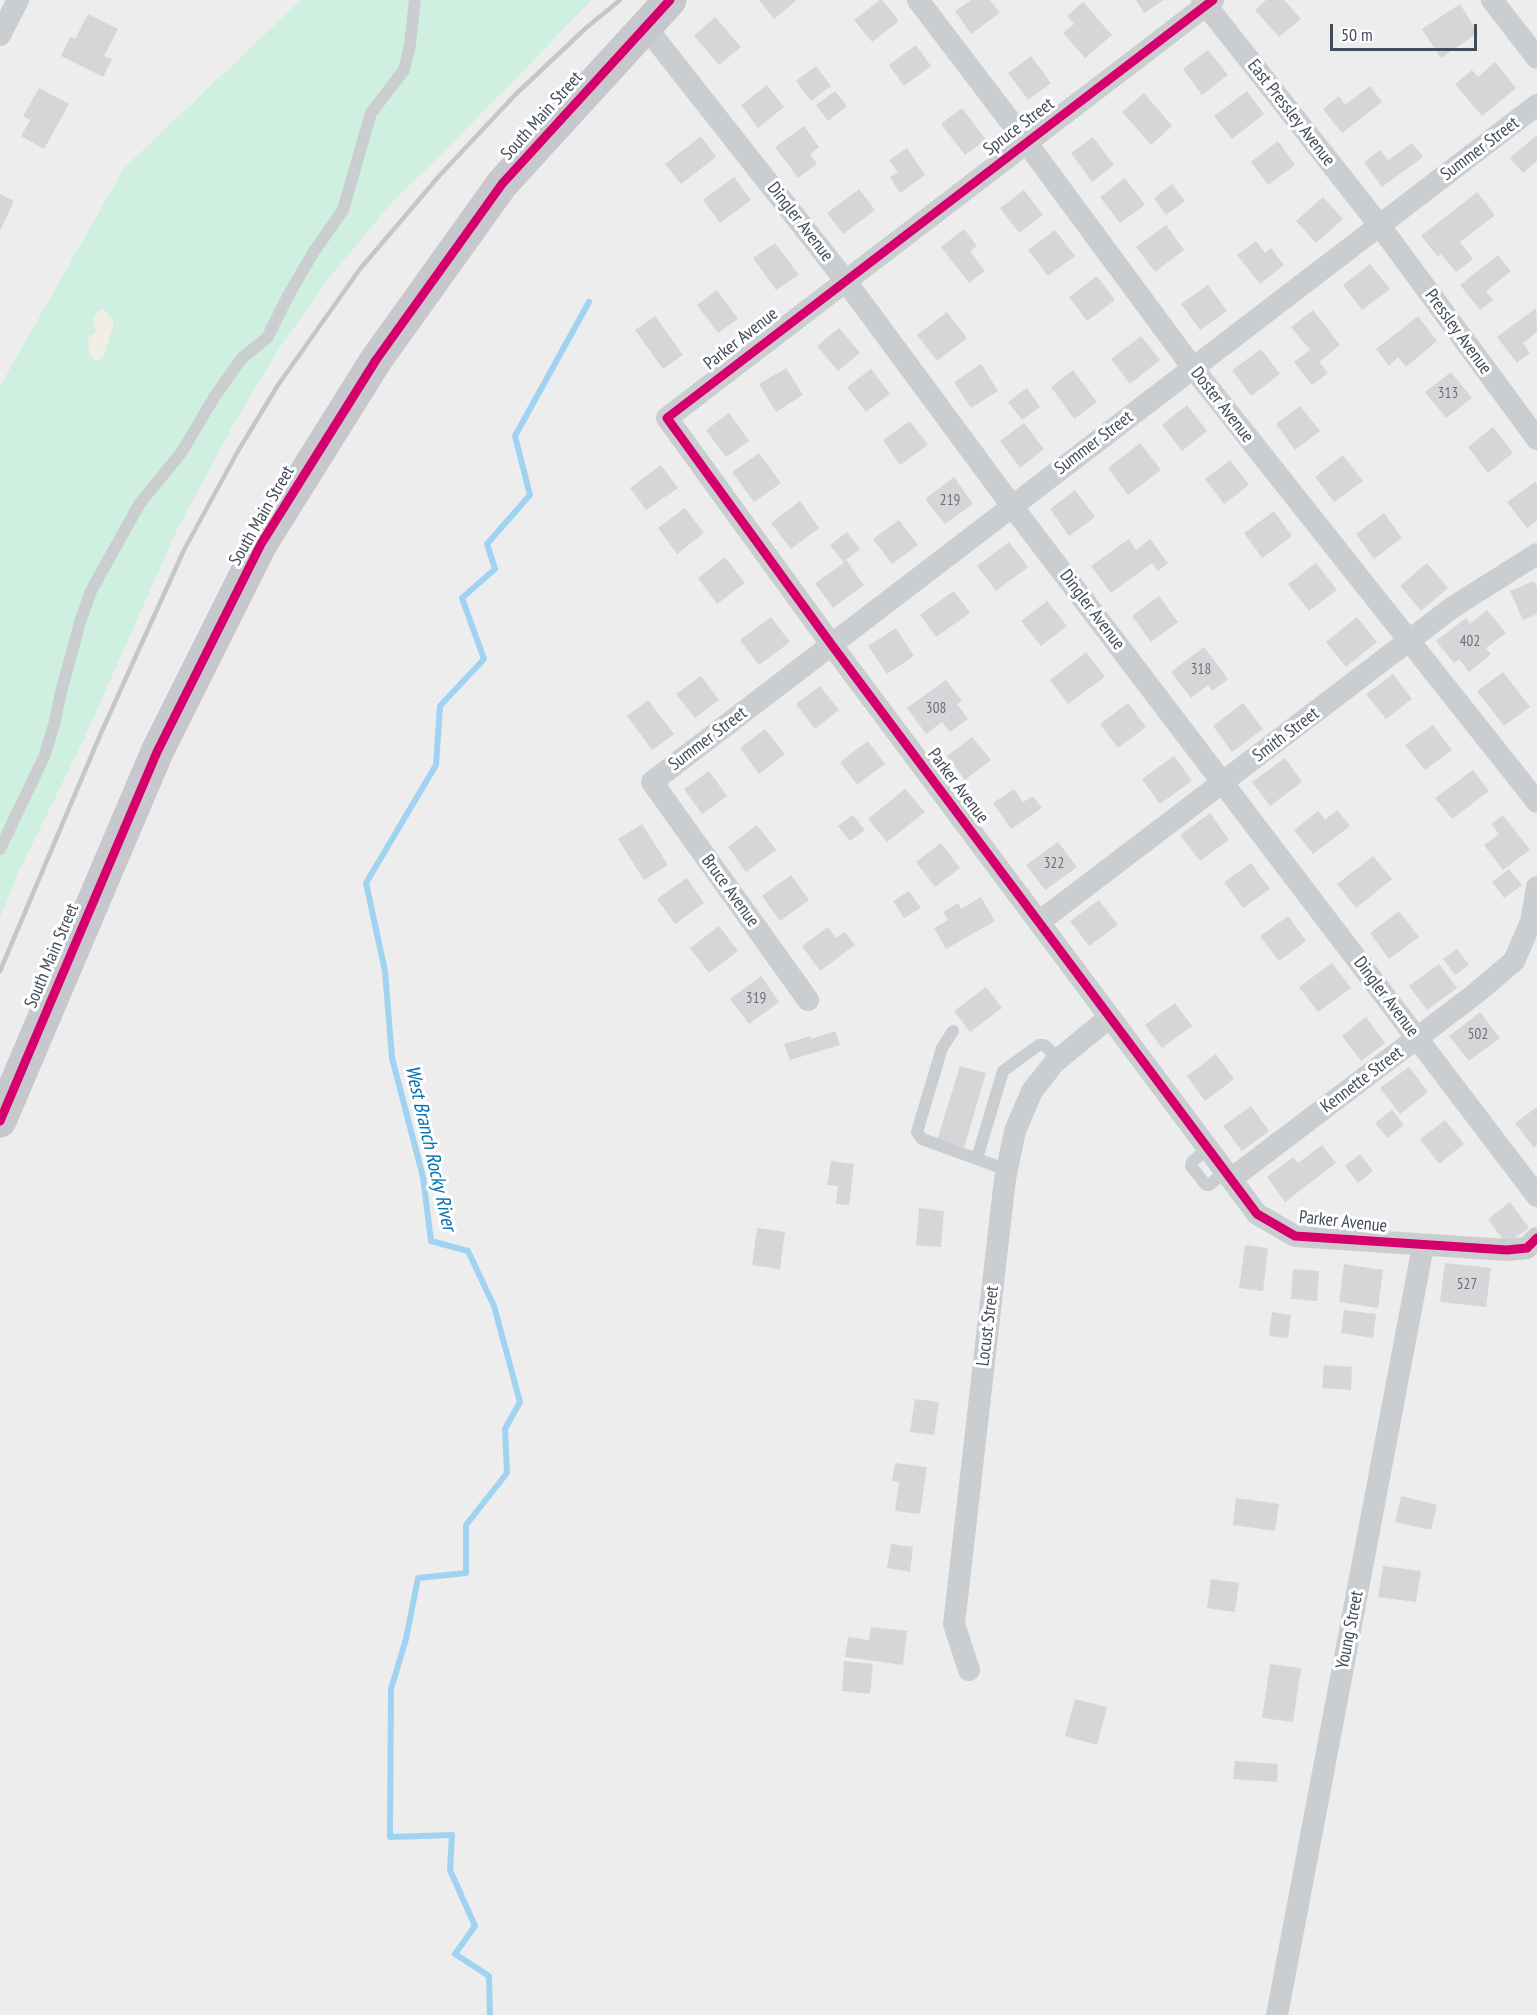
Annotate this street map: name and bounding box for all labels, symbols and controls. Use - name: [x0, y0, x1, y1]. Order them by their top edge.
- scale bar: [1333, 12, 1480, 50]
- text: 50 m: [1341, 23, 1373, 46]
- street label: East Pressley Avenue: [1243, 55, 1339, 171]
- street label: South Main Street: [497, 67, 587, 165]
- street label: Spruce Street: [979, 93, 1059, 161]
- street label: Summer Street: [1437, 113, 1523, 185]
- street label: Dingler Avenue: [762, 178, 838, 266]
- street label: Pressley Avenue: [1420, 285, 1496, 379]
- street label: Parker Avenue: [700, 303, 782, 375]
- street label: Doster Avenue: [1186, 363, 1258, 447]
- house number: 313: [1438, 385, 1458, 403]
- street label: Summer Street: [1051, 407, 1137, 479]
- street label: South Main Street: [225, 462, 299, 570]
- house number: 219: [940, 492, 960, 510]
- street label: Dingler Avenue: [1055, 566, 1129, 654]
- house number: 402: [1460, 633, 1480, 651]
- house number: 318: [1191, 661, 1211, 679]
- house number: 308: [926, 700, 946, 718]
- street label: Summer Street: [665, 703, 751, 775]
- street label: Smith Street: [1249, 703, 1323, 767]
- street label: Parker Avenue: [923, 744, 993, 828]
- street label: Bruce Avenue: [697, 851, 763, 931]
- house number: 322: [1044, 855, 1064, 873]
- street label: South Main Street: [20, 900, 84, 1012]
- street label: Dingler Avenue: [1349, 953, 1423, 1041]
- house number: 319: [746, 990, 766, 1008]
- house number: 502: [1468, 1026, 1488, 1044]
- street label: Kennette Street: [1317, 1042, 1407, 1118]
- water label: West Branch Rocky River: [399, 1063, 461, 1233]
- street label: Parker Avenue: [1298, 1207, 1388, 1237]
- house number: 527: [1457, 1276, 1477, 1294]
- street label: Locust Street: [972, 1285, 1004, 1367]
- street label: Young Street: [1332, 1589, 1368, 1671]

